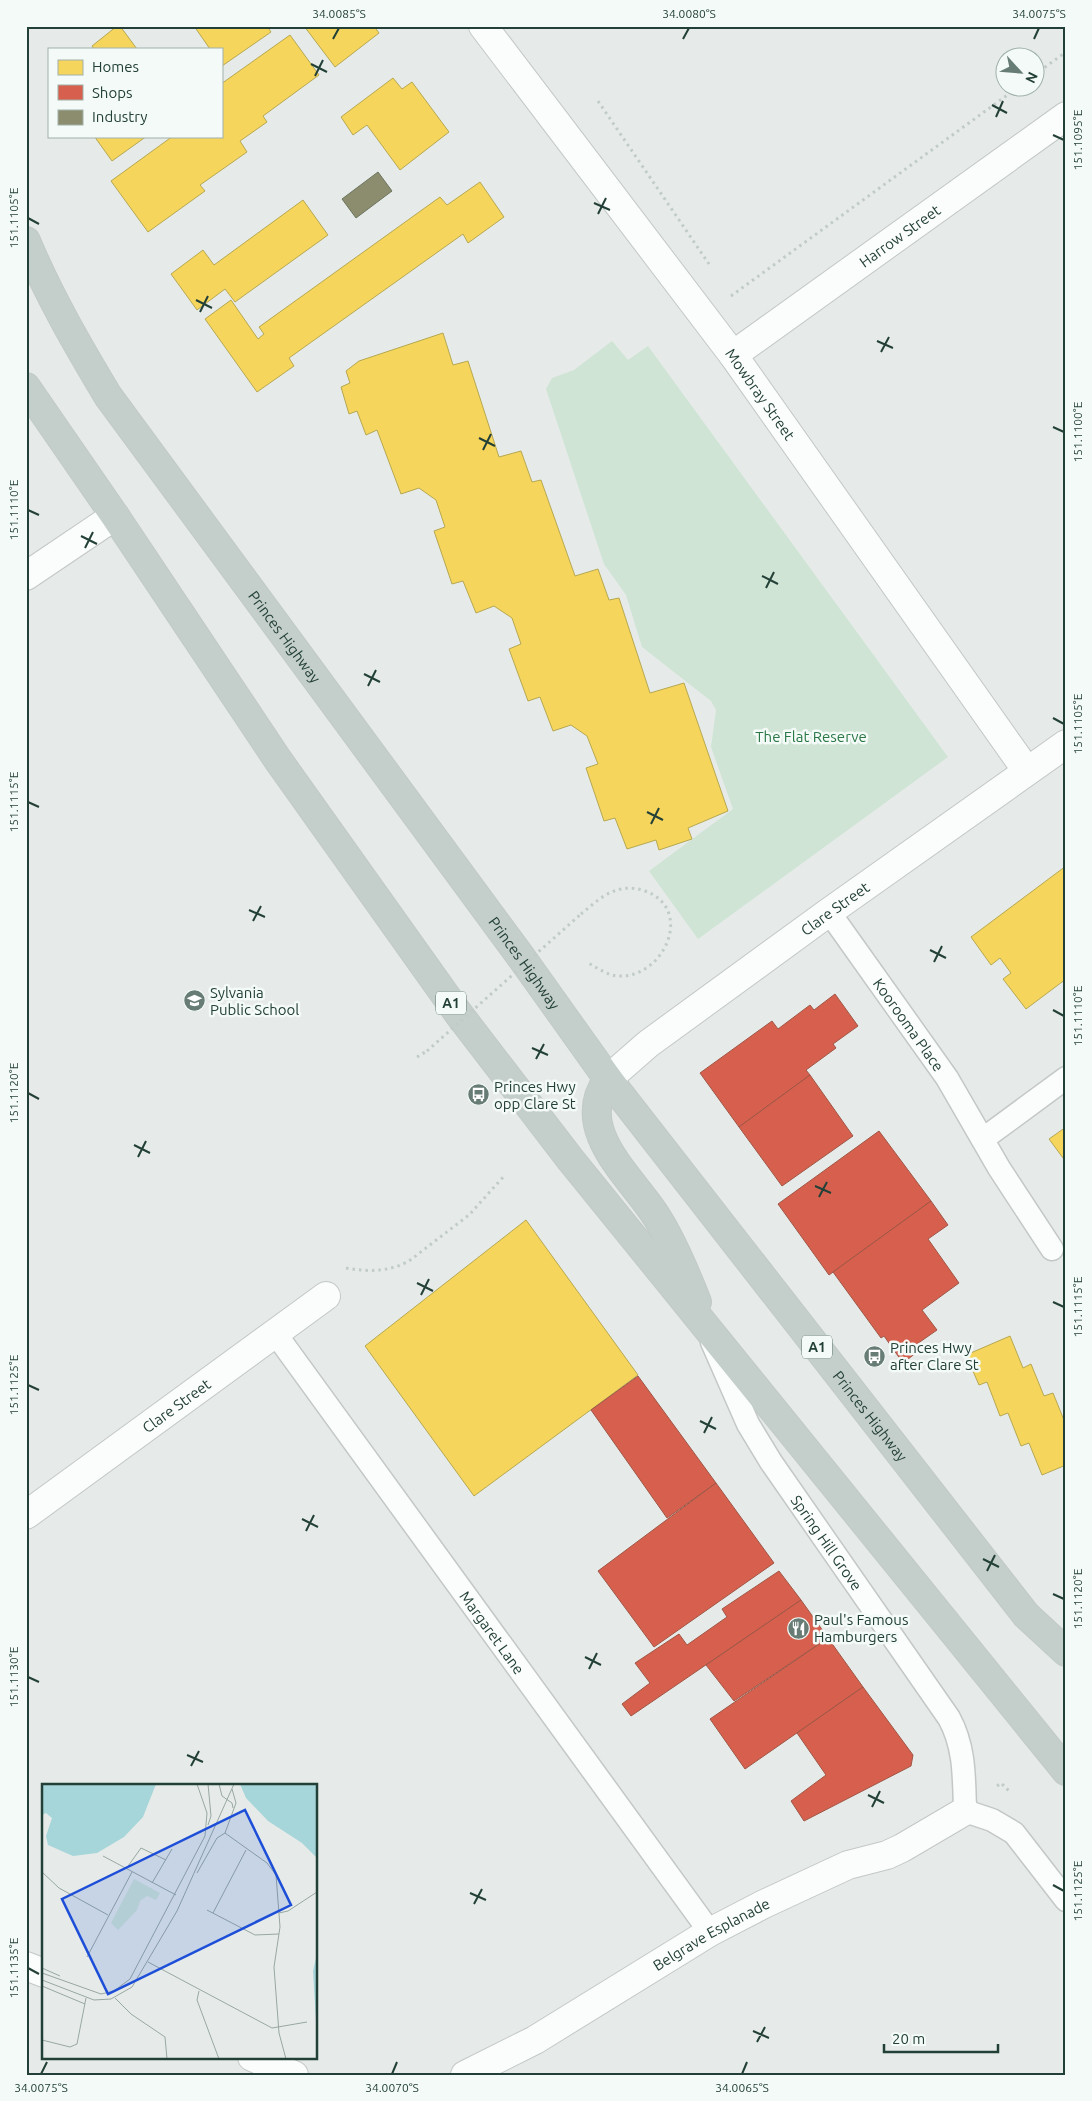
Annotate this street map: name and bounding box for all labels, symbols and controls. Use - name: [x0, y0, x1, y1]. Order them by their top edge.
- text: 34.0085°S: [312, 7, 366, 20]
- text: 34.0080°S: [662, 7, 716, 20]
- text: 34.0075°S: [1012, 7, 1066, 20]
- legend: [48, 48, 222, 138]
- north arrow: [994, 48, 1044, 98]
- text: Homes: [92, 58, 139, 75]
- text: N: [1022, 69, 1041, 86]
- text: Shops: [92, 84, 133, 101]
- text: Industry: [92, 108, 147, 125]
- text: 151.1095°E: [1071, 109, 1084, 170]
- text: 151.1105°E: [7, 187, 20, 248]
- street label: Harrow Street: [856, 201, 943, 270]
- street label: Mowbray Street: [722, 345, 799, 443]
- text: 151.1100°E: [1071, 401, 1084, 462]
- text: 151.1110°E: [7, 479, 20, 540]
- street label: Princes Highway: [246, 587, 324, 686]
- text: 151.1105°E: [1071, 693, 1084, 754]
- park label: The Flat Reserve: [755, 728, 867, 745]
- text: 151.1115°E: [7, 771, 20, 832]
- street label: Clare Street: [797, 878, 872, 938]
- street label: Princes Highway: [486, 913, 564, 1012]
- street label: Koorooma Place: [870, 975, 948, 1074]
- place label: Sylvania Public School: [210, 984, 299, 1018]
- text: 151.1110°E: [1071, 985, 1084, 1046]
- school or university icon: Sylvania Public School: [182, 989, 206, 1013]
- road number: A1: [436, 991, 466, 1014]
- text: 151.1120°E: [7, 1062, 20, 1123]
- place label: Princes Hwy opp Clare St: [494, 1078, 576, 1112]
- bus stop icon: Princes Hwy opp Clare St: [466, 1083, 490, 1107]
- text: 151.1115°E: [1071, 1276, 1084, 1337]
- road number: A1: [802, 1335, 832, 1358]
- place label: Princes Hwy after Clare St: [890, 1339, 979, 1373]
- bus stop icon: Princes Hwy after Clare St: [862, 1344, 886, 1368]
- text: 151.1125°E: [7, 1354, 20, 1415]
- street label: Princes Highway: [830, 1367, 911, 1464]
- street label: Clare Street: [139, 1375, 214, 1436]
- street label: Spring Hill Grove: [788, 1492, 866, 1593]
- text: 151.1120°E: [1071, 1568, 1084, 1629]
- street label: Margaret Lane: [457, 1588, 528, 1677]
- place label: Paul's Famous Hamburgers: [814, 1611, 908, 1645]
- restaurant icon: Paul's Famous Hamburgers: [786, 1616, 810, 1640]
- text: 151.1130°E: [7, 1646, 20, 1707]
- inset map: [42, 1784, 318, 2058]
- text: 151.1125°E: [1071, 1860, 1084, 1921]
- street label: Belgrave Esplanade: [650, 1894, 772, 1974]
- text: 151.1135°E: [7, 1937, 20, 1998]
- scale bar: [884, 2021, 998, 2053]
- text: 20 m: [892, 2030, 925, 2047]
- text: 34.0075°S: [14, 2081, 68, 2094]
- text: 34.0070°S: [365, 2081, 419, 2094]
- text: 34.0065°S: [715, 2081, 769, 2094]

